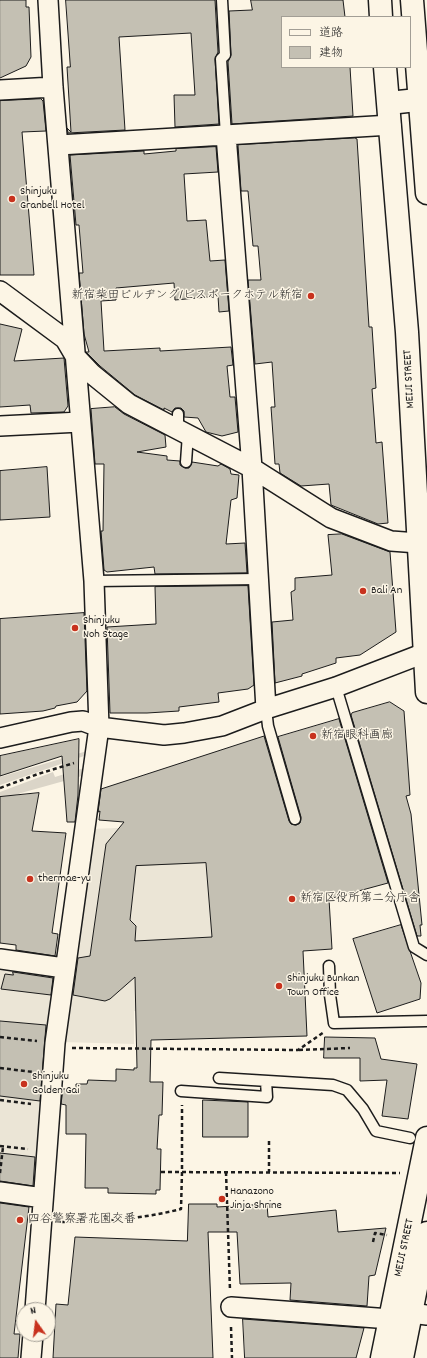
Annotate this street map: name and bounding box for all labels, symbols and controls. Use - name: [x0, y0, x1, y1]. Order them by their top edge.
- legend: [281, 16, 411, 68]
- text: 道路: [319, 25, 343, 42]
- text: 建物: [319, 45, 343, 62]
- place label: Shinjuku Granbell Hotel: [20, 185, 85, 213]
- marker: Shinjuku Granbell Hotel: [7, 194, 17, 204]
- place label: 新宿柴田ビルヂング/ビスポークホテル新宿: [72, 289, 303, 303]
- marker: 新宿柴田ビルヂング/ビスポークホテル新宿: [306, 291, 316, 301]
- street label: MEIJI STREET: [401, 349, 419, 409]
- place label: Bali An: [371, 584, 402, 598]
- marker: Bali An: [358, 586, 368, 596]
- place label: Shinjuku Noh Stage: [83, 614, 128, 642]
- marker: Shinjuku Noh Stage: [70, 623, 80, 633]
- place label: 新宿眼科画廊: [321, 729, 393, 743]
- marker: 新宿眼科画廊: [308, 731, 318, 741]
- place label: thermae-yu: [38, 872, 91, 886]
- marker: thermae-yu: [25, 874, 35, 884]
- place label: 新宿区役所第二分庁舎: [300, 892, 420, 906]
- marker: 新宿区役所第二分庁舎: [287, 894, 297, 904]
- place label: Shinjuku Bunkan Town Office: [287, 972, 359, 1000]
- marker: Shinjuku Bunkan Town Office: [274, 981, 284, 991]
- place label: Shinjuku Golden Gai: [32, 1070, 79, 1098]
- marker: Shinjuku Golden Gai: [19, 1079, 29, 1089]
- place label: Hanazono Jinja Shrine: [230, 1185, 282, 1213]
- marker: Hanazono Jinja Shrine: [217, 1194, 227, 1204]
- place label: 四谷警察署花園交番: [28, 1213, 136, 1227]
- marker: 四谷警察署花園交番: [15, 1215, 25, 1225]
- street label: MEIJI STREET: [392, 1218, 418, 1278]
- north arrow: [16, 1302, 56, 1342]
- text: N: [29, 1303, 38, 1320]

